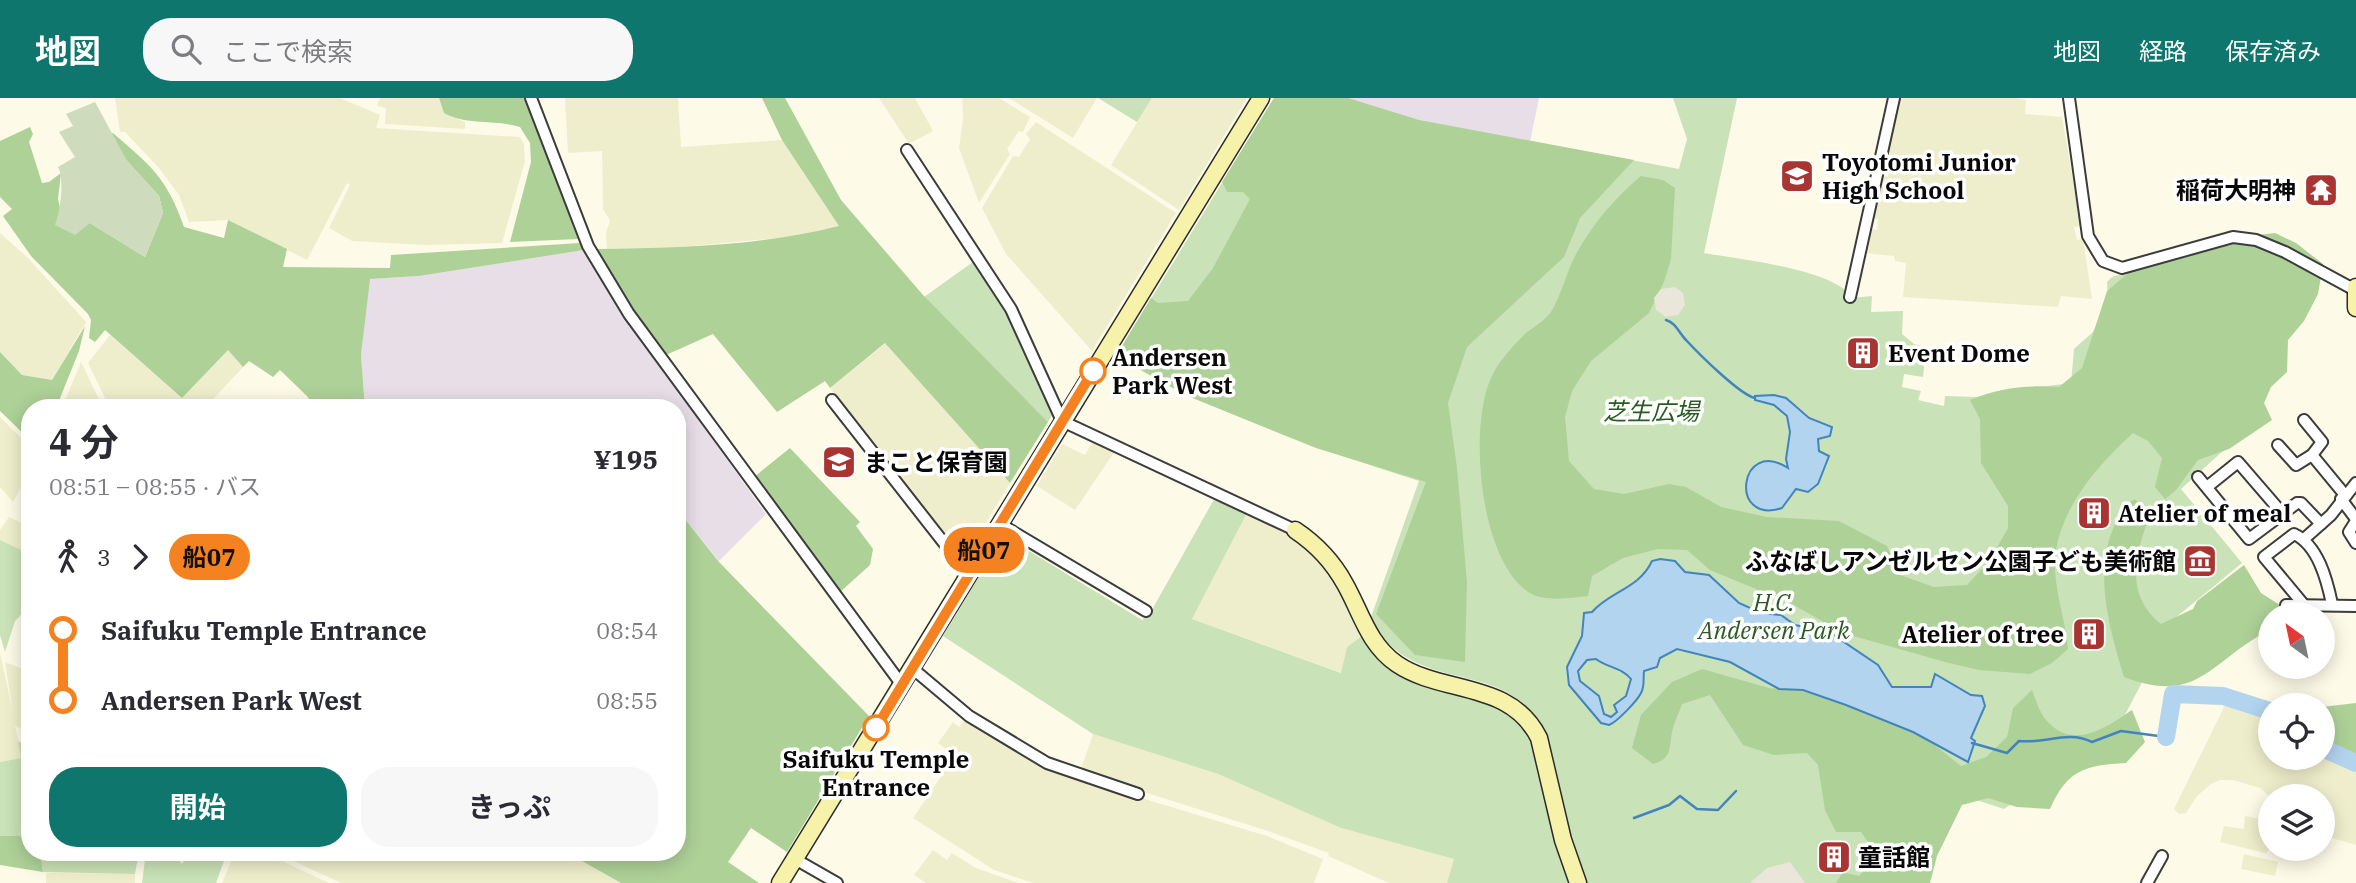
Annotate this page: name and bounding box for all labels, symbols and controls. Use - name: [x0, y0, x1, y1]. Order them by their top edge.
- search box: [143, 18, 633, 81]
- text: 地図: [35, 29, 101, 72]
- icon: search: [167, 30, 205, 68]
- text: ここで検索: [223, 34, 353, 68]
- text: 地図: [2053, 35, 2101, 67]
- text: 経路: [2139, 35, 2187, 67]
- text: 保存済み: [2225, 35, 2321, 67]
- place label: Toyotomi Junior High School: [1822, 146, 2016, 206]
- school or university icon: Toyotomi Junior High School: [1778, 157, 1816, 195]
- temple icon: 稲荷大明神: [2302, 171, 2340, 209]
- place label: 稲荷大明神: [2176, 174, 2296, 206]
- building icon: Event Dome: [1844, 334, 1882, 372]
- place label: Event Dome: [1888, 337, 2030, 369]
- place label: Andersen Park West: [1112, 341, 1232, 401]
- marker: Andersen Park West: [1080, 358, 1106, 384]
- park label: 芝生広場: [1603, 395, 1702, 427]
- text: 4 分: [49, 417, 119, 466]
- text: ¥195: [593, 442, 658, 476]
- school or university icon: まこと保育園: [820, 443, 858, 481]
- place label: まこと保育園: [864, 446, 1008, 478]
- text: 08:51 – 08:55 · バス: [49, 471, 261, 501]
- building icon: Atelier of meal: [2075, 494, 2113, 532]
- place label: Atelier of meal: [2118, 497, 2291, 529]
- line badge: 船07: [944, 527, 1024, 573]
- text: 船07: [958, 534, 1010, 566]
- icon: walk: [49, 538, 87, 576]
- icon: forward: [121, 538, 159, 576]
- text: 船07: [183, 541, 236, 573]
- text: 3: [97, 542, 111, 572]
- museum icon: ふなばしアンゼルセン公園子ども美術館: [2181, 542, 2219, 580]
- place label: ふなばしアンゼルセン公園子ども美術館: [1745, 545, 2176, 577]
- park label: H.C. Andersen Park: [1696, 586, 1850, 646]
- north arrow: [2258, 602, 2334, 679]
- map controls: [2258, 602, 2335, 861]
- text: Saifuku Temple Entrance: [101, 613, 427, 647]
- text: 08:54: [596, 615, 658, 645]
- building icon: Atelier of tree: [2070, 615, 2108, 653]
- place label: Atelier of tree: [1901, 618, 2064, 650]
- text: Andersen Park West: [101, 683, 362, 717]
- text: 08:55: [596, 685, 658, 715]
- button: locate: [2258, 693, 2335, 770]
- marker: Saifuku Temple Entrance: [863, 715, 889, 741]
- place label: Saifuku Temple Entrance: [783, 743, 969, 803]
- button: 開始: [49, 767, 347, 847]
- button: きっぷ: [361, 767, 658, 847]
- button: layers: [2258, 784, 2335, 861]
- building icon: 童話館: [1815, 838, 1853, 876]
- place label: 童話館: [1858, 841, 1930, 873]

